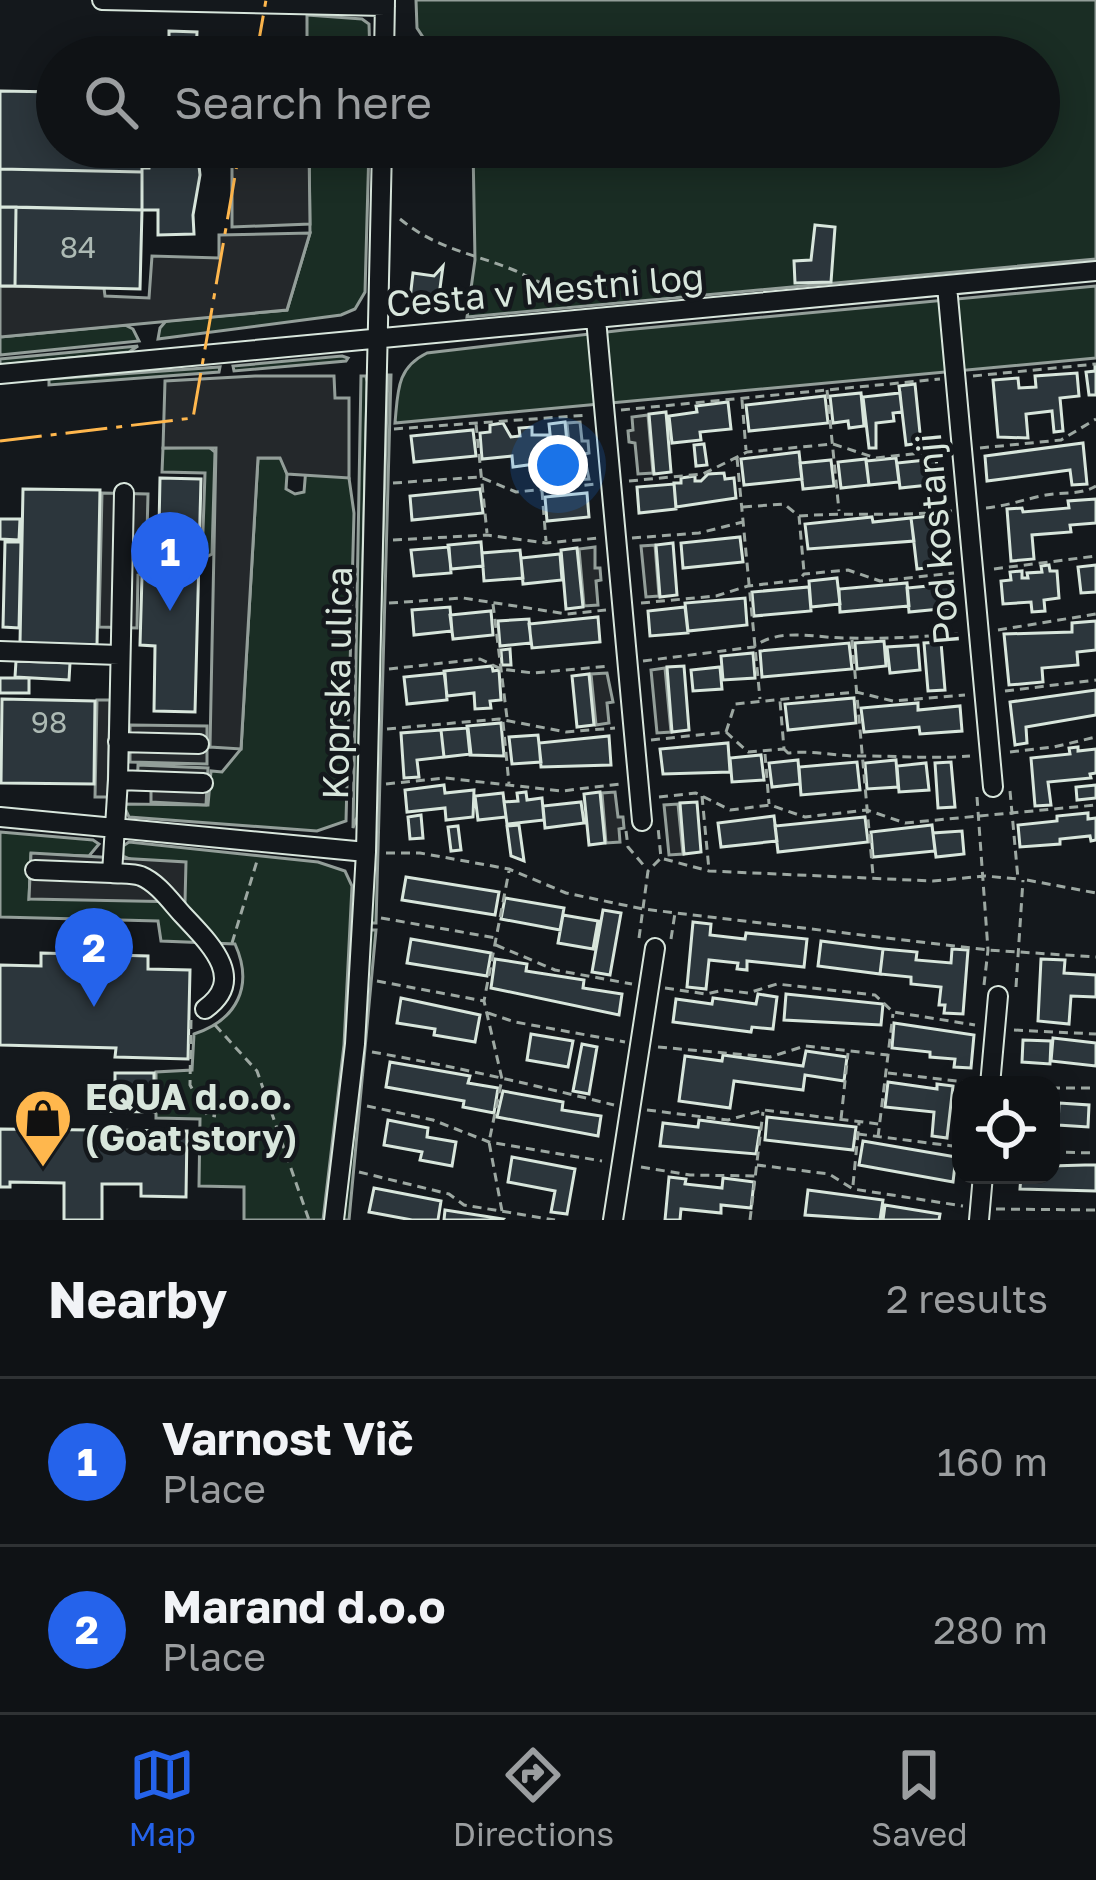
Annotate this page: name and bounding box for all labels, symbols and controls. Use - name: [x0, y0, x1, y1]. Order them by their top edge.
- search box: [36, 36, 1060, 168]
- icon: search: [78, 69, 144, 135]
- text: Search here: [174, 75, 432, 129]
- house number: 84: [60, 229, 96, 265]
- street label: Cesta v Mestni log: [385, 254, 705, 325]
- street label: Pod kostanji: [906, 431, 967, 647]
- your location: [528, 435, 588, 495]
- pin: 1: [131, 512, 209, 611]
- street label: Koprska ulica: [313, 566, 360, 800]
- house number: 98: [31, 704, 67, 740]
- pin: 2: [55, 908, 133, 1007]
- place label: EQUA d.o.o. (Goat story): [85, 1075, 297, 1159]
- map controls: [952, 1076, 1060, 1184]
- button: locate: [952, 1076, 1060, 1184]
- shop icon: EQUA d.o.o. (Goat story): [12, 1087, 74, 1169]
- text: Nearby: [48, 1268, 227, 1329]
- text: 2 results: [886, 1275, 1048, 1322]
- text: Varnost Vič: [162, 1411, 413, 1465]
- text: 1: [77, 1438, 97, 1485]
- text: 160 m: [937, 1438, 1048, 1485]
- text: Place: [162, 1465, 266, 1512]
- text: Marand d.o.o: [162, 1579, 446, 1633]
- text: 2: [75, 1606, 99, 1653]
- text: 280 m: [933, 1606, 1048, 1653]
- text: Place: [162, 1633, 266, 1680]
- tab: Map: [129, 1742, 196, 1853]
- tab: Directions: [453, 1742, 614, 1853]
- tab: Saved: [871, 1742, 967, 1853]

